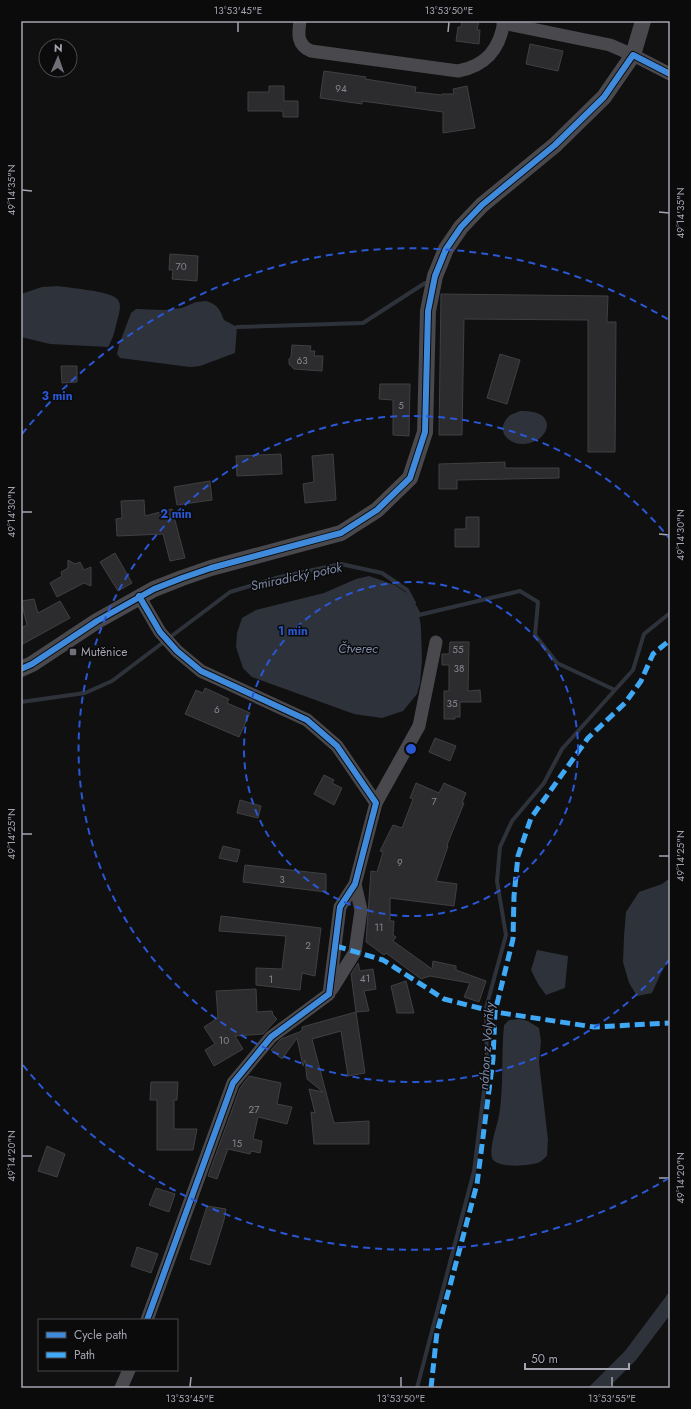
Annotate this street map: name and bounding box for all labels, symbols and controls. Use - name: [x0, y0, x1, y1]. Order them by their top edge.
- text: 13°53'45"E: [214, 3, 262, 18]
- text: 13°53'50"E: [425, 3, 473, 18]
- north arrow: [38, 38, 78, 78]
- text: N: [54, 40, 63, 56]
- house number: 94: [335, 81, 347, 96]
- text: 49°14'35"N: [4, 164, 19, 216]
- text: 49°14'35"N: [673, 187, 688, 239]
- house number: 70: [175, 259, 187, 274]
- house number: 63: [296, 353, 308, 368]
- text: 3 min: [41, 387, 73, 405]
- house number: 5: [398, 398, 404, 413]
- text: 49°14'30"N: [4, 486, 19, 538]
- text: 2 min: [160, 505, 192, 523]
- text: 49°14'30"N: [673, 509, 688, 561]
- water label: Smiradický potok: [249, 557, 344, 595]
- text: 1 min: [278, 622, 308, 640]
- water label: Čtverec: [338, 639, 378, 658]
- house number: 55: [452, 642, 464, 657]
- place label: Mutěnice: [81, 643, 127, 661]
- marker: Mutěnice: [68, 647, 78, 657]
- house number: 38: [454, 661, 464, 676]
- house number: 35: [446, 696, 458, 711]
- house number: 6: [214, 702, 220, 717]
- centre of rings: [404, 742, 418, 756]
- house number: 7: [431, 794, 437, 809]
- text: 49°14'25"N: [4, 808, 19, 860]
- text: 49°14'25"N: [673, 830, 688, 882]
- house number: 9: [397, 855, 403, 870]
- house number: 3: [279, 872, 285, 887]
- house number: 11: [375, 920, 384, 935]
- house number: 2: [305, 938, 311, 953]
- house number: 41: [360, 971, 370, 986]
- house number: 1: [269, 972, 273, 987]
- water label: náhon z Volyňky: [474, 1000, 499, 1091]
- house number: 10: [219, 1033, 229, 1048]
- house number: 27: [249, 1102, 260, 1117]
- text: 49°14'20"N: [4, 1130, 19, 1182]
- house number: 15: [232, 1136, 242, 1151]
- text: 49°14'20"N: [673, 1152, 688, 1204]
- legend: [38, 1319, 178, 1371]
- text: Cycle path: [74, 1326, 127, 1344]
- scale bar: [525, 1345, 629, 1371]
- text: Path: [74, 1346, 95, 1364]
- text: 50 m: [531, 1350, 558, 1368]
- text: 13°53'45"E: [166, 1391, 214, 1406]
- text: 13°53'50"E: [377, 1391, 425, 1406]
- text: 13°53'55"E: [588, 1391, 636, 1406]

